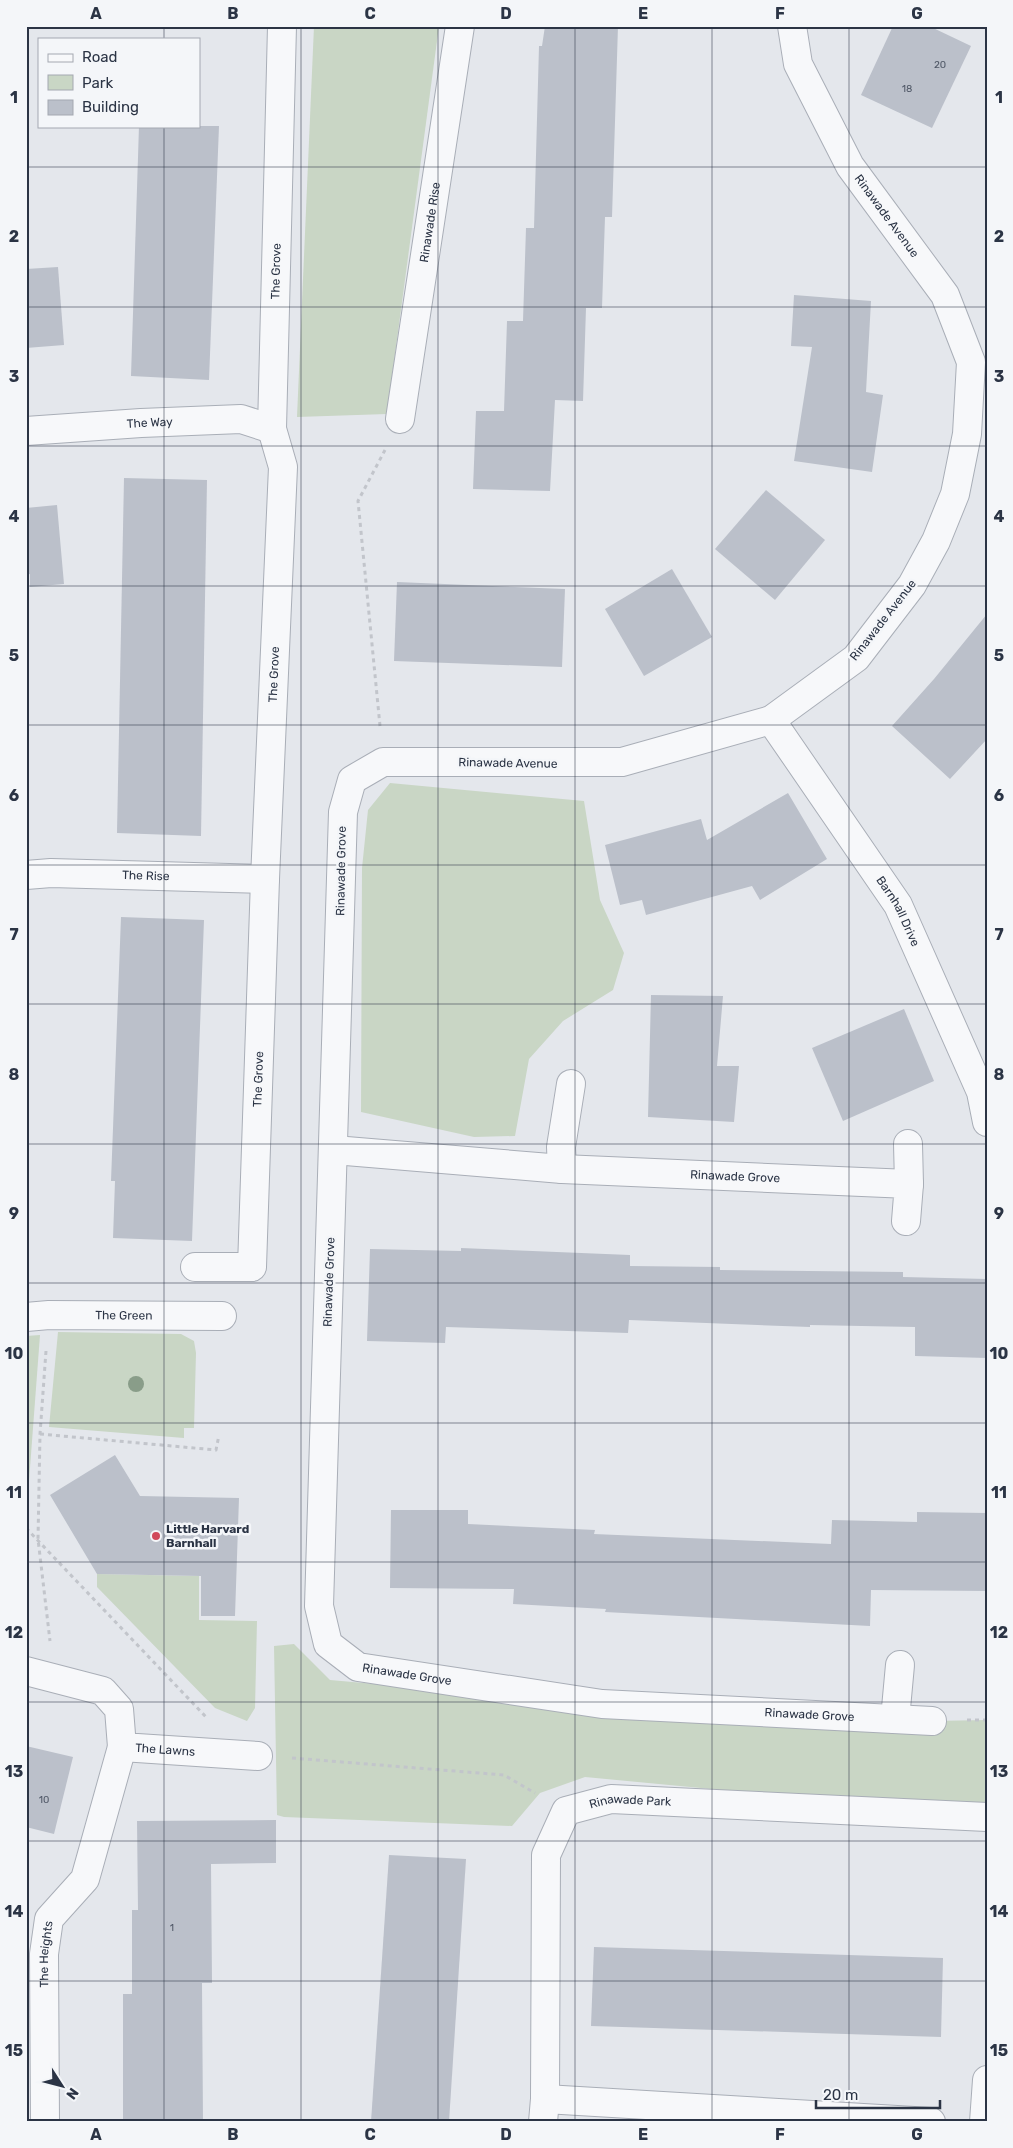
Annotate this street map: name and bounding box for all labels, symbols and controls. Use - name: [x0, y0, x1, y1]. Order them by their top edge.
- text: A: [90, 4, 102, 23]
- text: B: [227, 4, 239, 23]
- text: C: [364, 4, 376, 23]
- text: D: [500, 4, 512, 23]
- text: E: [638, 4, 648, 23]
- text: F: [775, 4, 785, 23]
- text: G: [911, 4, 923, 23]
- legend: [38, 38, 200, 128]
- text: Road: [82, 48, 118, 66]
- house number: 20: [934, 59, 946, 71]
- text: Park: [82, 74, 113, 92]
- house number: 18: [902, 83, 912, 95]
- text: 1: [10, 88, 18, 107]
- text: 1: [995, 88, 1003, 107]
- text: Building: [82, 98, 139, 116]
- street label: Rinawade Avenue: [852, 172, 922, 260]
- street label: Rinawade Rise: [417, 181, 443, 263]
- text: 2: [9, 227, 19, 246]
- text: 2: [994, 227, 1004, 246]
- street label: The Grove: [268, 243, 284, 299]
- text: 3: [9, 367, 19, 386]
- text: 3: [994, 367, 1004, 386]
- street label: The Way: [126, 415, 173, 431]
- text: 4: [9, 507, 20, 526]
- text: 4: [994, 507, 1005, 526]
- street label: Rinawade Avenue: [847, 576, 919, 663]
- text: 5: [9, 646, 19, 665]
- street label: The Grove: [266, 646, 282, 703]
- text: 5: [994, 646, 1004, 665]
- street label: Rinawade Avenue: [458, 755, 558, 771]
- text: 6: [9, 786, 19, 805]
- text: 6: [994, 786, 1004, 805]
- street label: Rinawade Grove: [333, 826, 349, 916]
- street label: The Rise: [122, 868, 170, 883]
- street label: Barnhall Drive: [873, 873, 923, 949]
- text: 7: [9, 925, 19, 944]
- text: 7: [994, 925, 1004, 944]
- street label: The Grove: [250, 1051, 266, 1107]
- text: 8: [9, 1065, 20, 1084]
- text: 8: [994, 1065, 1005, 1084]
- street label: Rinawade Grove: [690, 1168, 781, 1185]
- text: 9: [9, 1204, 19, 1223]
- text: 9: [994, 1204, 1004, 1223]
- street label: Rinawade Grove: [320, 1237, 338, 1327]
- street label: The Green: [95, 1308, 153, 1323]
- text: 10: [5, 1344, 24, 1363]
- text: 10: [990, 1344, 1009, 1363]
- text: 11: [6, 1483, 22, 1502]
- text: 11: [991, 1483, 1007, 1502]
- place label: Little Harvard Barnhall: [166, 1522, 249, 1550]
- marker: Little Harvard Barnhall: [150, 1530, 162, 1542]
- text: 12: [5, 1623, 23, 1642]
- text: 12: [990, 1623, 1008, 1642]
- street label: Rinawade Grove: [361, 1661, 453, 1688]
- street label: Rinawade Grove: [764, 1705, 855, 1724]
- street label: The Lawns: [135, 1741, 196, 1759]
- text: 13: [5, 1762, 23, 1781]
- text: 13: [990, 1762, 1008, 1781]
- street label: Rinawade Park: [588, 1792, 672, 1812]
- house number: 10: [39, 1794, 49, 1806]
- text: 14: [5, 1902, 24, 1921]
- text: 14: [990, 1902, 1009, 1921]
- street label: The Heights: [37, 1920, 56, 1988]
- house number: 1: [170, 1922, 174, 1934]
- text: 15: [5, 2041, 23, 2060]
- text: 15: [990, 2041, 1008, 2060]
- north arrow: [38, 2060, 88, 2110]
- scale bar: [816, 2078, 939, 2110]
- text: N: [62, 2084, 82, 2102]
- text: 20 m: [823, 2086, 858, 2104]
- text: A: [90, 2125, 102, 2144]
- text: B: [227, 2125, 239, 2144]
- text: C: [364, 2125, 376, 2144]
- text: D: [500, 2125, 512, 2144]
- text: E: [638, 2125, 648, 2144]
- text: F: [775, 2125, 785, 2144]
- text: G: [911, 2125, 923, 2144]

